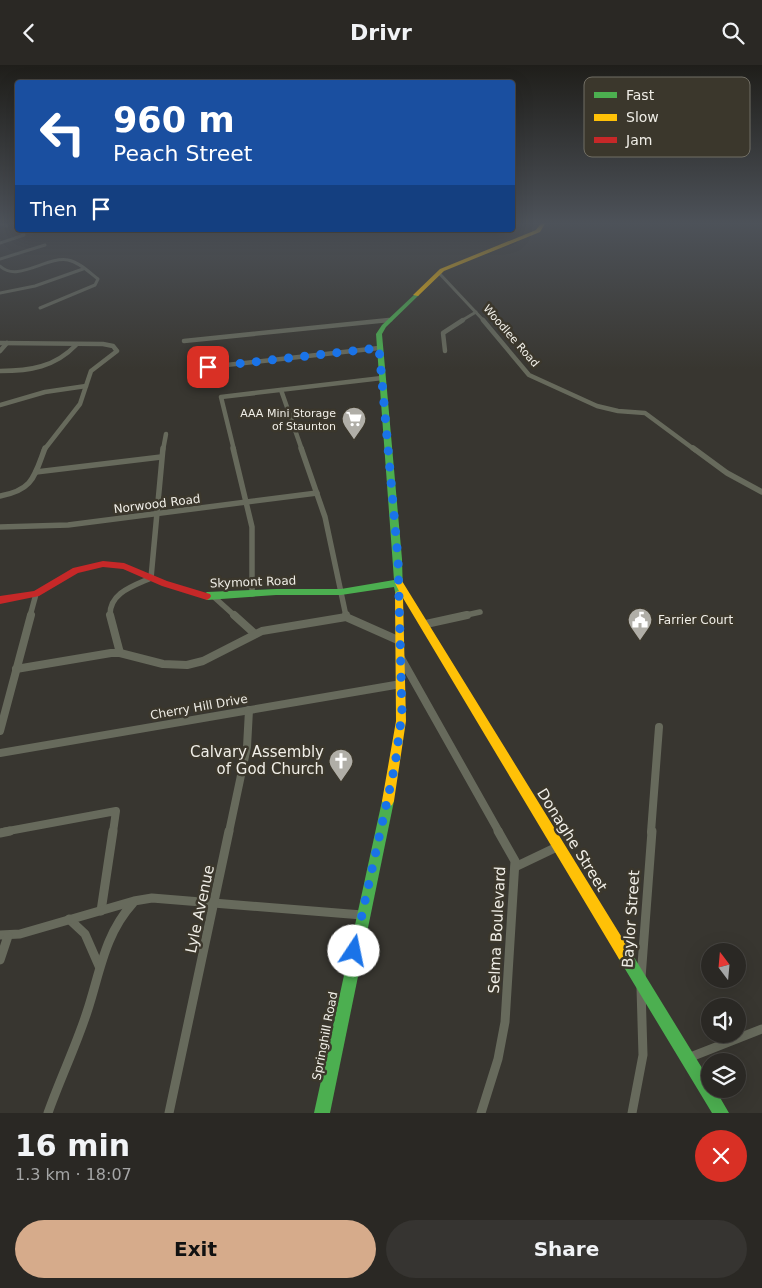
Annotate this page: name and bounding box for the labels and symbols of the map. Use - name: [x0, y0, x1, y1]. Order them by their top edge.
- legend: [584, 77, 750, 157]
- text: Fast: [626, 87, 655, 103]
- text: Slow: [626, 109, 659, 125]
- text: Jam: [625, 132, 652, 148]
- street label: Woodlee Road: [480, 302, 542, 370]
- pin: [187, 346, 229, 388]
- supermarket icon: AAA Mini Storage of Staunton: [341, 406, 367, 440]
- place label: AAA Mini Storage of Staunton: [240, 407, 336, 433]
- street label: Norwood Road: [113, 492, 201, 516]
- street label: Skymont Road: [210, 573, 296, 591]
- public building icon: Farrier Court: [627, 607, 653, 641]
- place label: Farrier Court: [658, 613, 734, 627]
- street label: Cherry Hill Drive: [149, 692, 249, 722]
- place label: Calvary Assembly of God Church: [190, 743, 324, 778]
- church icon: Calvary Assembly of God Church: [328, 748, 354, 782]
- street label: Donaghe Street: [533, 785, 611, 895]
- street label: Lyle Avenue: [182, 863, 218, 955]
- street label: Selma Boulevard: [485, 866, 509, 994]
- street label: Baylor Street: [619, 869, 643, 969]
- position arrow: [327, 924, 379, 976]
- north arrow: [701, 943, 746, 987]
- street label: Springhill Road: [310, 990, 340, 1082]

